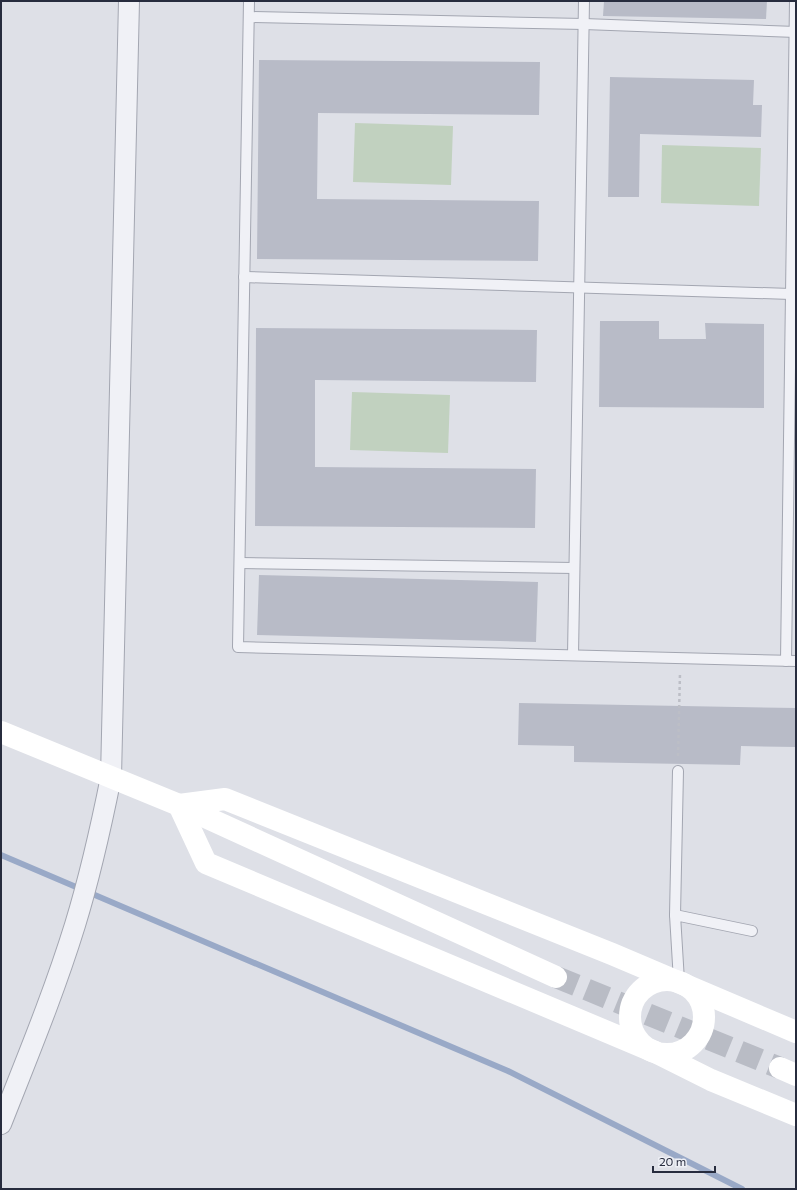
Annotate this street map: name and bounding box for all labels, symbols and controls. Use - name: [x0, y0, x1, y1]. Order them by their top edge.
- scale bar: [653, 1148, 715, 1174]
- text: 20 m: [659, 1154, 686, 1168]

